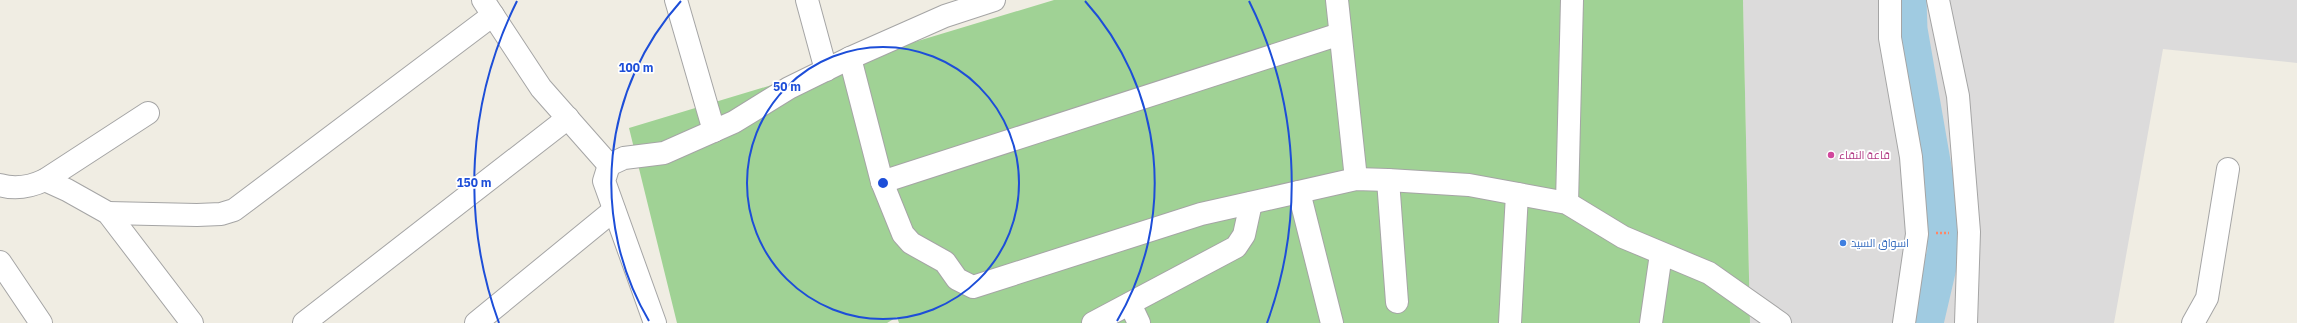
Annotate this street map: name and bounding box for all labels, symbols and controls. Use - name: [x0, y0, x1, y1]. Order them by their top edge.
- text: 100 m: [618, 60, 654, 75]
- text: 50 m: [773, 79, 801, 94]
- place label: قاعة النقاء: [1839, 148, 1890, 162]
- marker: قاعة النقاء: [1826, 150, 1836, 160]
- text: 150 m: [456, 175, 492, 190]
- centre of rings: [876, 176, 890, 190]
- place label: اسواق السيد: [1851, 236, 1909, 250]
- marker: اسواق السيد: [1838, 238, 1848, 248]

